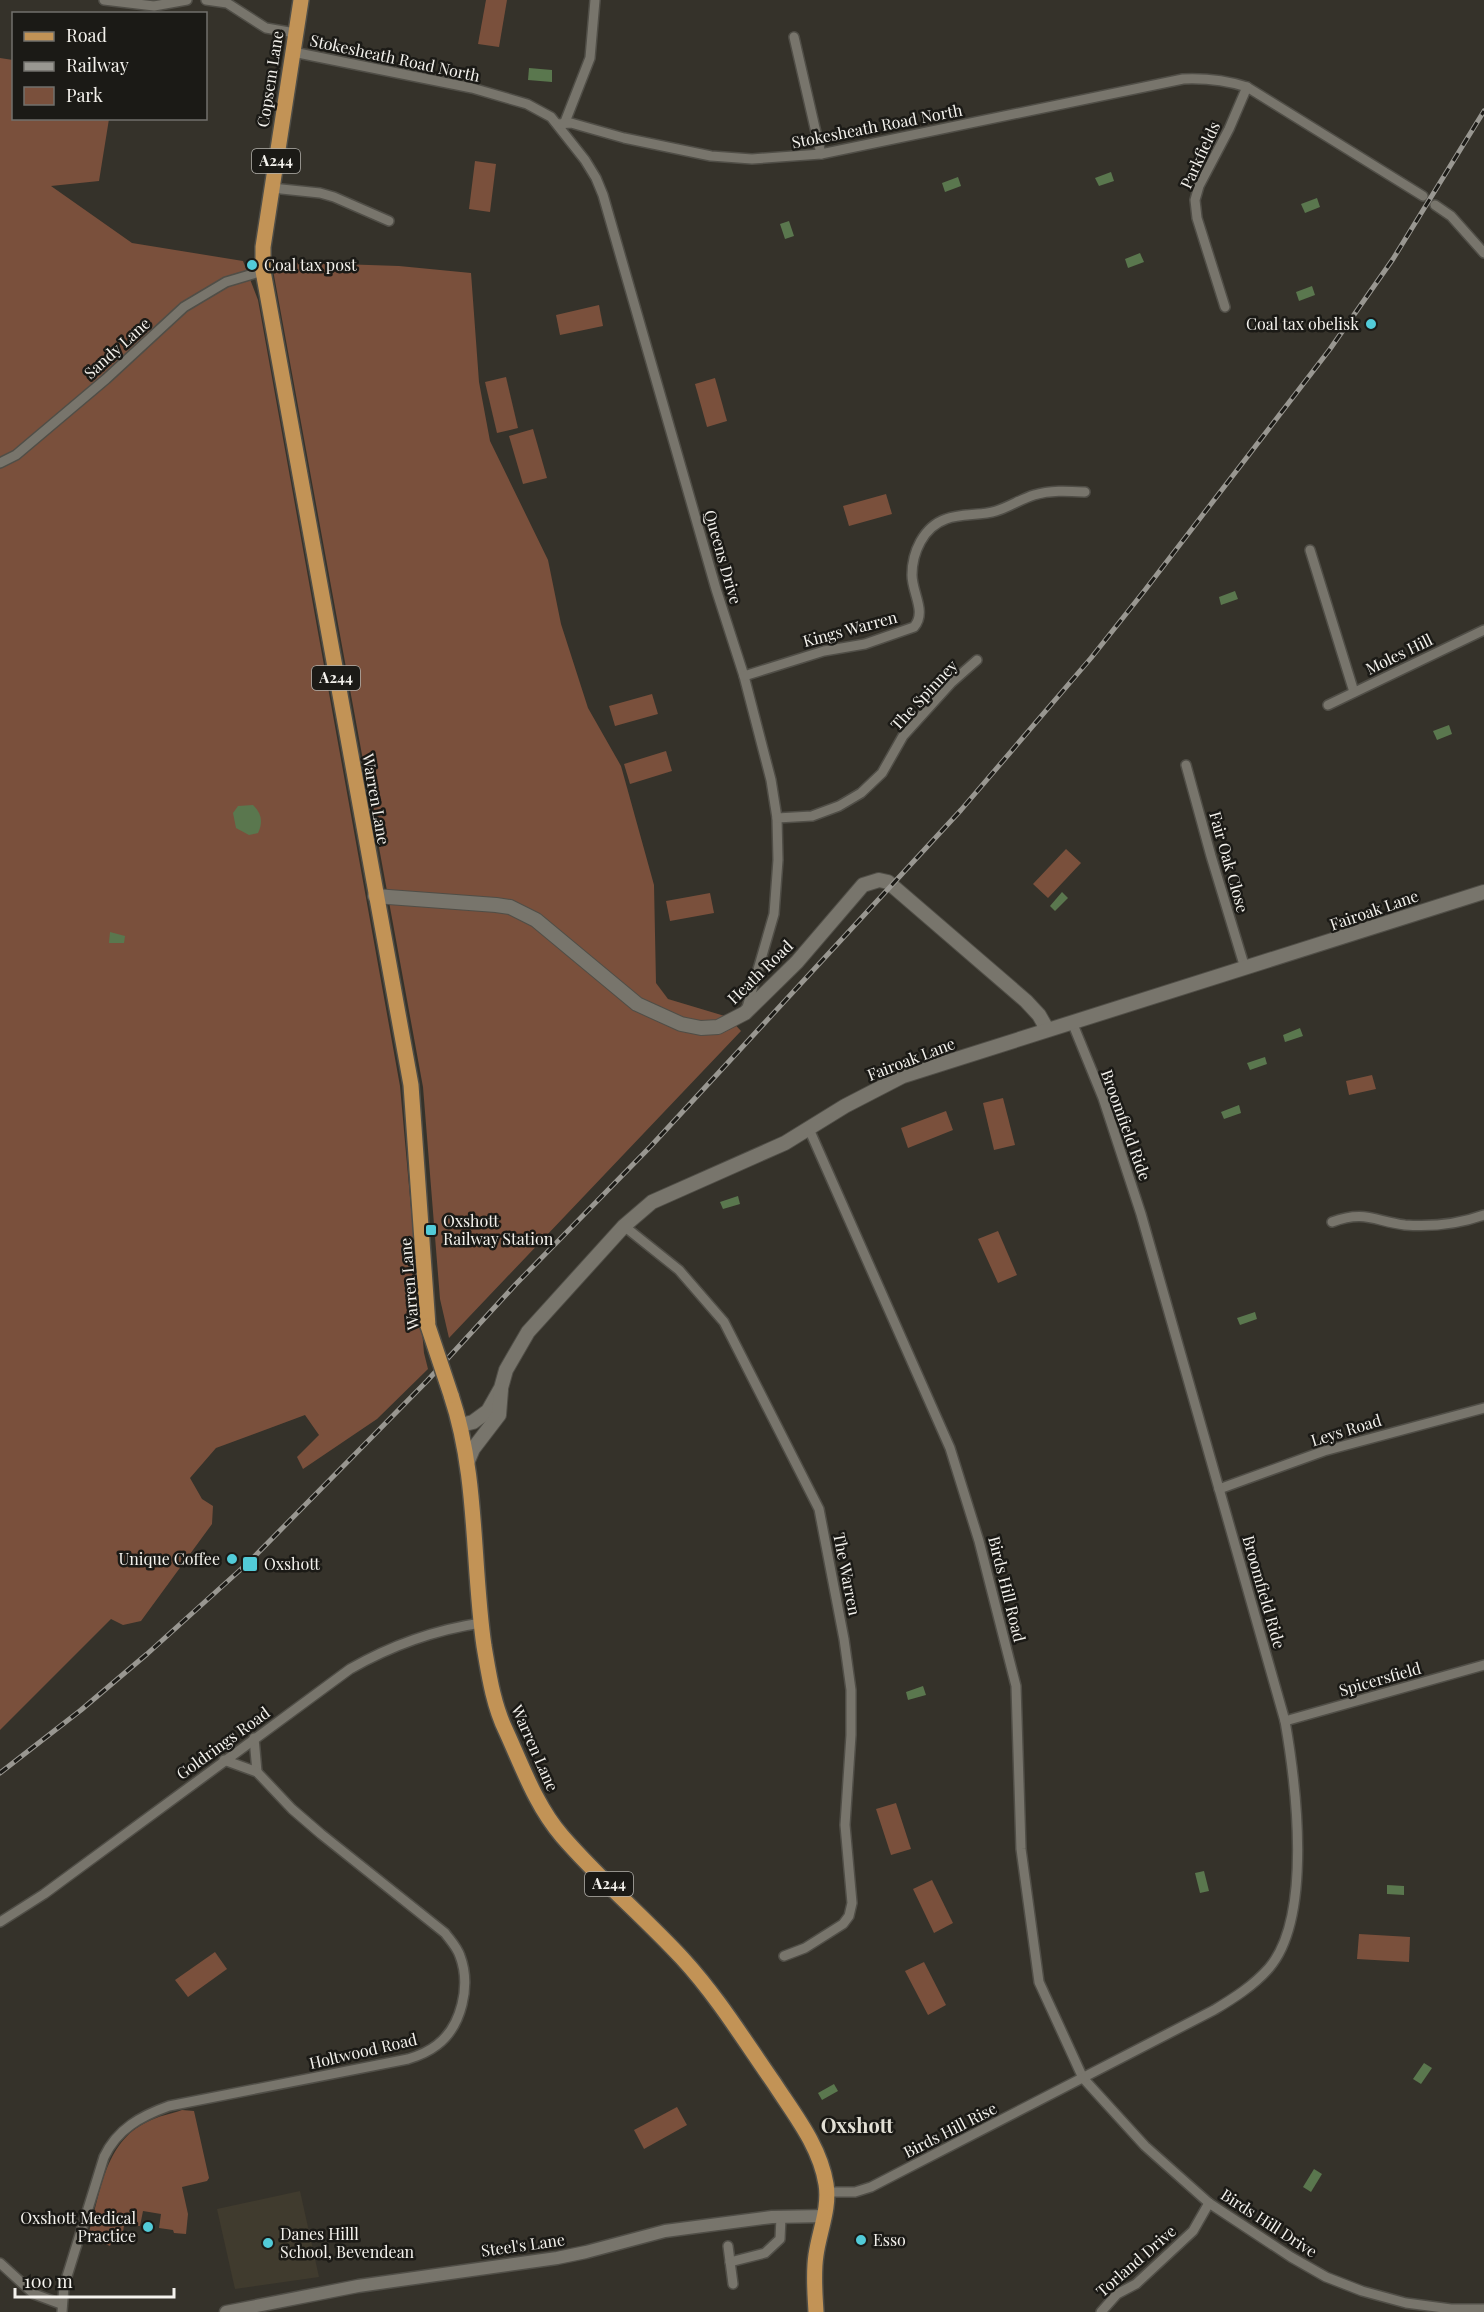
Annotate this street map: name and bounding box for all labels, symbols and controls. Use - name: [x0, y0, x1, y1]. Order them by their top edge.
- legend: [12, 12, 207, 120]
- text: Road: [66, 23, 107, 47]
- street label: Copsem Lane: [252, 29, 288, 129]
- street label: Stokesheath Road North: [308, 29, 483, 86]
- text: Railway: [66, 53, 129, 77]
- text: Park: [66, 83, 103, 107]
- street label: Stokesheath Road North: [790, 99, 965, 152]
- street label: Parkfields: [1175, 118, 1224, 192]
- road number: A244: [252, 149, 300, 173]
- place label: Coal tax post: [264, 254, 357, 275]
- marker: Coal tax post: [245, 258, 259, 272]
- street label: Sandy Lane: [79, 312, 154, 383]
- place label: Coal tax obelisk: [1246, 313, 1359, 334]
- marker: Coal tax obelisk: [1364, 317, 1378, 331]
- street label: Queens Drive: [700, 507, 747, 606]
- street label: Kings Warren: [800, 606, 900, 651]
- street label: Moles Hill: [1362, 628, 1436, 679]
- street label: The Spinney: [886, 655, 962, 734]
- road number: A244: [312, 666, 360, 690]
- street label: Warren Lane: [358, 751, 395, 846]
- street label: Fair Oak Close: [1205, 809, 1254, 915]
- street label: Fairoak Lane: [1327, 885, 1421, 935]
- street label: Heath Road: [722, 935, 797, 1008]
- street label: Fairoak Lane: [864, 1032, 958, 1085]
- street label: Broomfield Ride: [1097, 1066, 1156, 1183]
- place label: Oxshott Railway Station: [443, 1210, 554, 1249]
- marker: Oxshott Railway Station: [424, 1223, 438, 1237]
- street label: Warren Lane: [394, 1237, 423, 1332]
- street label: Leys Road: [1308, 1409, 1384, 1450]
- street label: The Warren: [829, 1531, 866, 1618]
- street label: Broomfield Ride: [1238, 1533, 1291, 1651]
- street label: Birds Hill Road: [984, 1534, 1031, 1644]
- place label: Unique Coffee: [119, 1548, 220, 1569]
- marker: Unique Coffee: [225, 1552, 239, 1566]
- place label: Oxshott: [264, 1553, 320, 1574]
- marker: Oxshott: [241, 1555, 259, 1573]
- street label: Spicersfield: [1336, 1657, 1423, 1700]
- street label: Warren Lane: [507, 1700, 564, 1794]
- street label: Goldrings Road: [172, 1702, 274, 1784]
- road number: A244: [585, 1872, 633, 1896]
- street label: Holtwood Road: [307, 2028, 419, 2073]
- street label: Birds Hill Rise: [900, 2097, 1000, 2162]
- district label: Oxshott: [821, 2111, 894, 2138]
- street label: Birds Hill Drive: [1217, 2184, 1321, 2262]
- place label: Oxshott Medical Practice: [20, 2207, 136, 2246]
- marker: Oxshott Medical Practice: [141, 2220, 155, 2234]
- street label: Torland Drive: [1091, 2220, 1180, 2301]
- place label: Danes Hilll School, Bevendean: [280, 2223, 415, 2262]
- street label: Steel's Lane: [480, 2228, 566, 2261]
- place label: Esso: [873, 2229, 906, 2250]
- marker: Esso: [854, 2233, 868, 2247]
- marker: Danes Hilll School, Bevendean: [261, 2236, 275, 2250]
- scale bar: [15, 2261, 174, 2299]
- text: 100 m: [24, 2269, 73, 2293]

